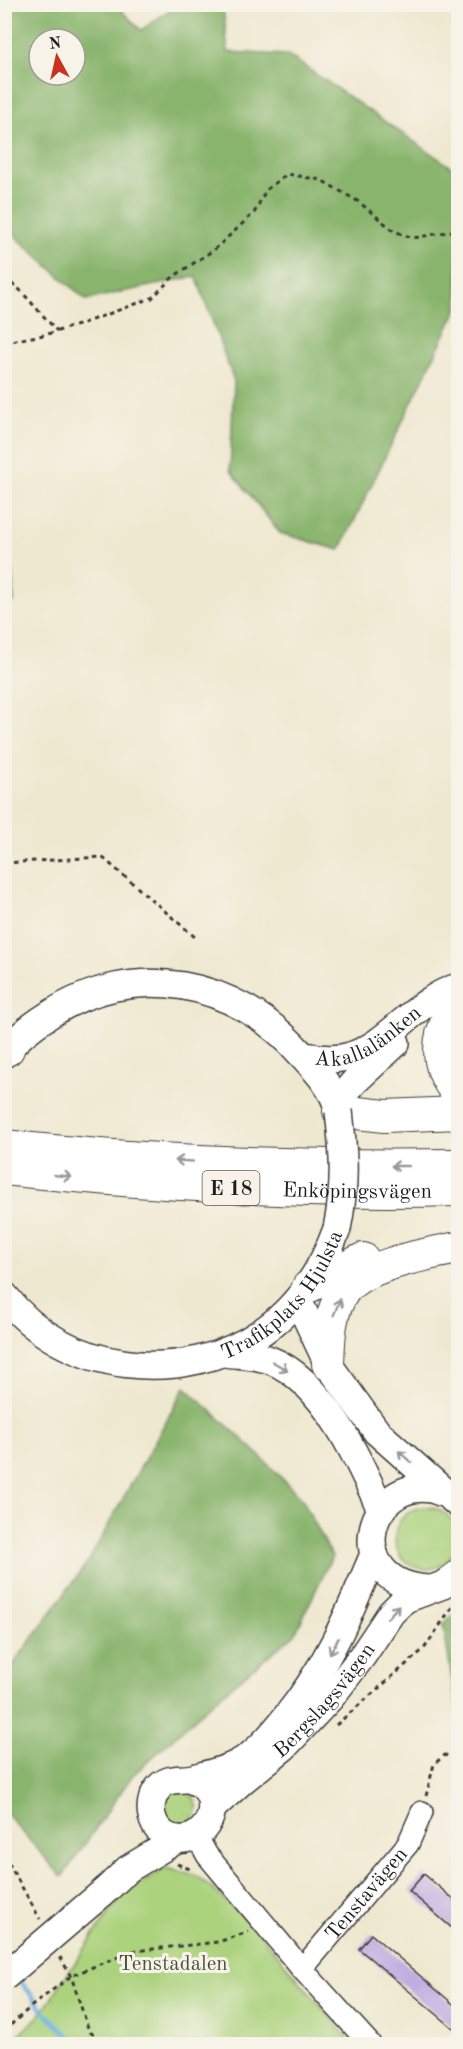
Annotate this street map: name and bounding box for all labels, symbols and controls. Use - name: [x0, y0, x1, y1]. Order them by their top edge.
- north arrow: [27, 27, 87, 87]
- text: N: [48, 35, 63, 53]
- street label: Akallalänken: [314, 1002, 425, 1071]
- one-way arrow: [175, 1155, 195, 1166]
- one-way arrow: [391, 1160, 411, 1172]
- one-way arrow: [52, 1170, 72, 1181]
- road number: E 18: [202, 1171, 260, 1205]
- street label: Enköpingsvägen: [282, 1180, 432, 1203]
- street label: Trafikplats Hjulsta: [218, 1228, 347, 1364]
- one-way arrow: [332, 1298, 343, 1316]
- one-way arrow: [271, 1360, 288, 1372]
- one-way arrow: [398, 1450, 413, 1464]
- one-way arrow: [386, 1605, 400, 1620]
- one-way arrow: [327, 1637, 339, 1654]
- street label: Bergslagsvägen: [270, 1640, 380, 1763]
- street label: Tenstavägen: [322, 1844, 412, 1945]
- park label: Tenstadalen: [118, 1954, 228, 1975]

